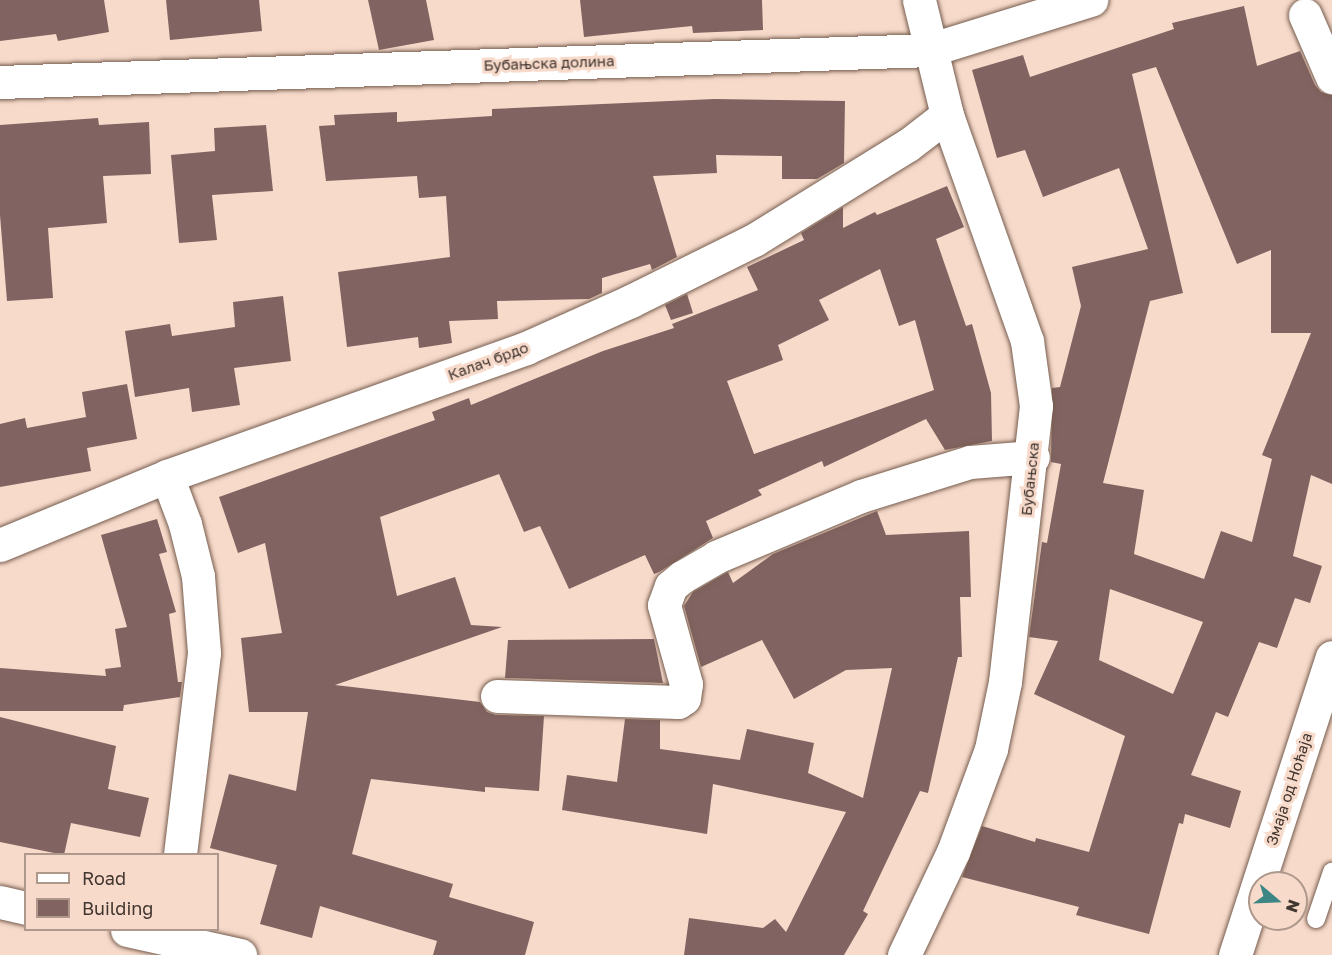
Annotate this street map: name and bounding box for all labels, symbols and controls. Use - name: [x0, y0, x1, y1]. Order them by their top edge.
- street label: Бубањска долина: [483, 52, 615, 74]
- street label: Калач брдо: [445, 338, 531, 384]
- street label: Бубањска: [1017, 441, 1043, 517]
- street label: Змаја од Ноћаја: [1262, 730, 1316, 848]
- legend: [24, 853, 219, 931]
- text: Road: [82, 867, 126, 889]
- north arrow: [1248, 871, 1308, 931]
- text: Building: [82, 897, 153, 919]
- text: N: [1282, 897, 1305, 915]

